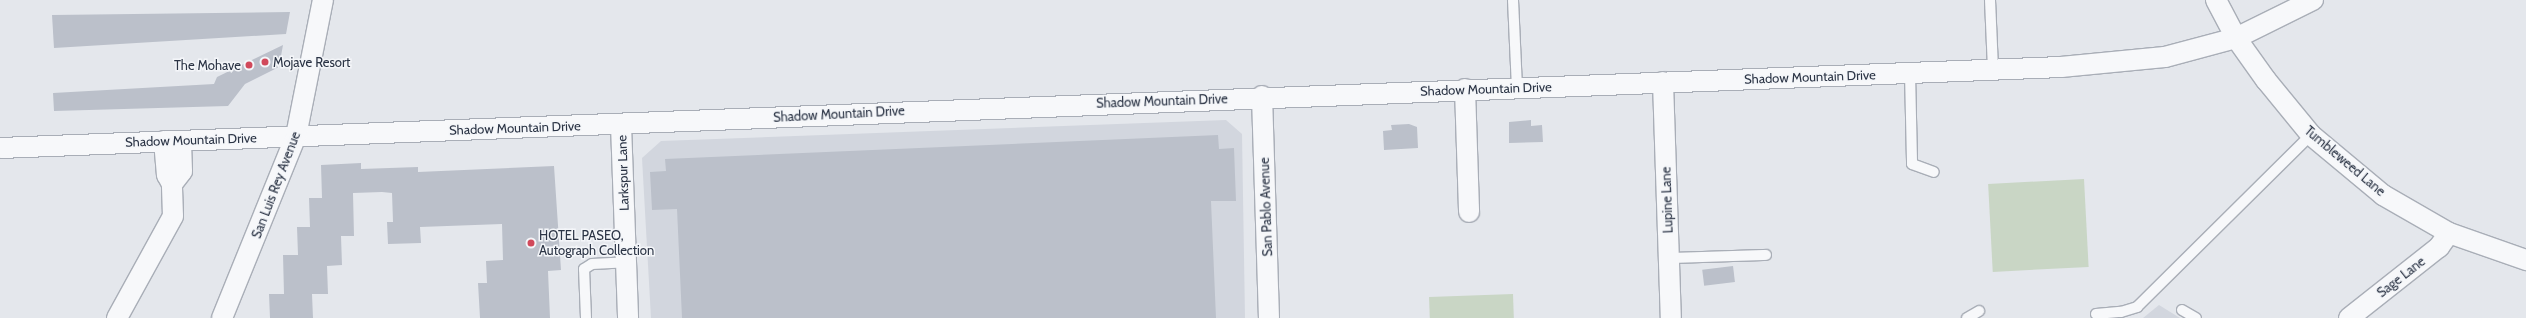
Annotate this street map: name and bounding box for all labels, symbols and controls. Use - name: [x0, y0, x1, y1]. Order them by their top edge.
- place label: Mojave Resort: [273, 54, 350, 70]
- place label: The Mohave: [174, 57, 241, 73]
- marker: Mojave Resort: [260, 57, 270, 67]
- marker: The Mohave: [244, 60, 254, 70]
- street label: Shadow Mountain Drive: [1744, 67, 1876, 87]
- street label: Shadow Mountain Drive: [1420, 79, 1552, 99]
- street label: Shadow Mountain Drive: [1096, 91, 1228, 111]
- street label: Shadow Mountain Drive: [773, 103, 905, 125]
- street label: Shadow Mountain Drive: [449, 118, 581, 138]
- street label: Tumbleweed Lane: [2302, 123, 2388, 199]
- street label: San Luis Rey Avenue: [248, 129, 304, 241]
- street label: Shadow Mountain Drive: [125, 130, 257, 150]
- street label: Larkspur Lane: [614, 135, 632, 211]
- street label: San Pablo Avenue: [1256, 157, 1276, 257]
- street label: Lupine Lane: [1658, 166, 1676, 234]
- place label: HOTEL PASEO, Autograph Collection: [539, 228, 654, 259]
- marker: HOTEL PASEO, Autograph Collection: [526, 238, 536, 248]
- street label: Sage Lane: [2374, 253, 2428, 301]

